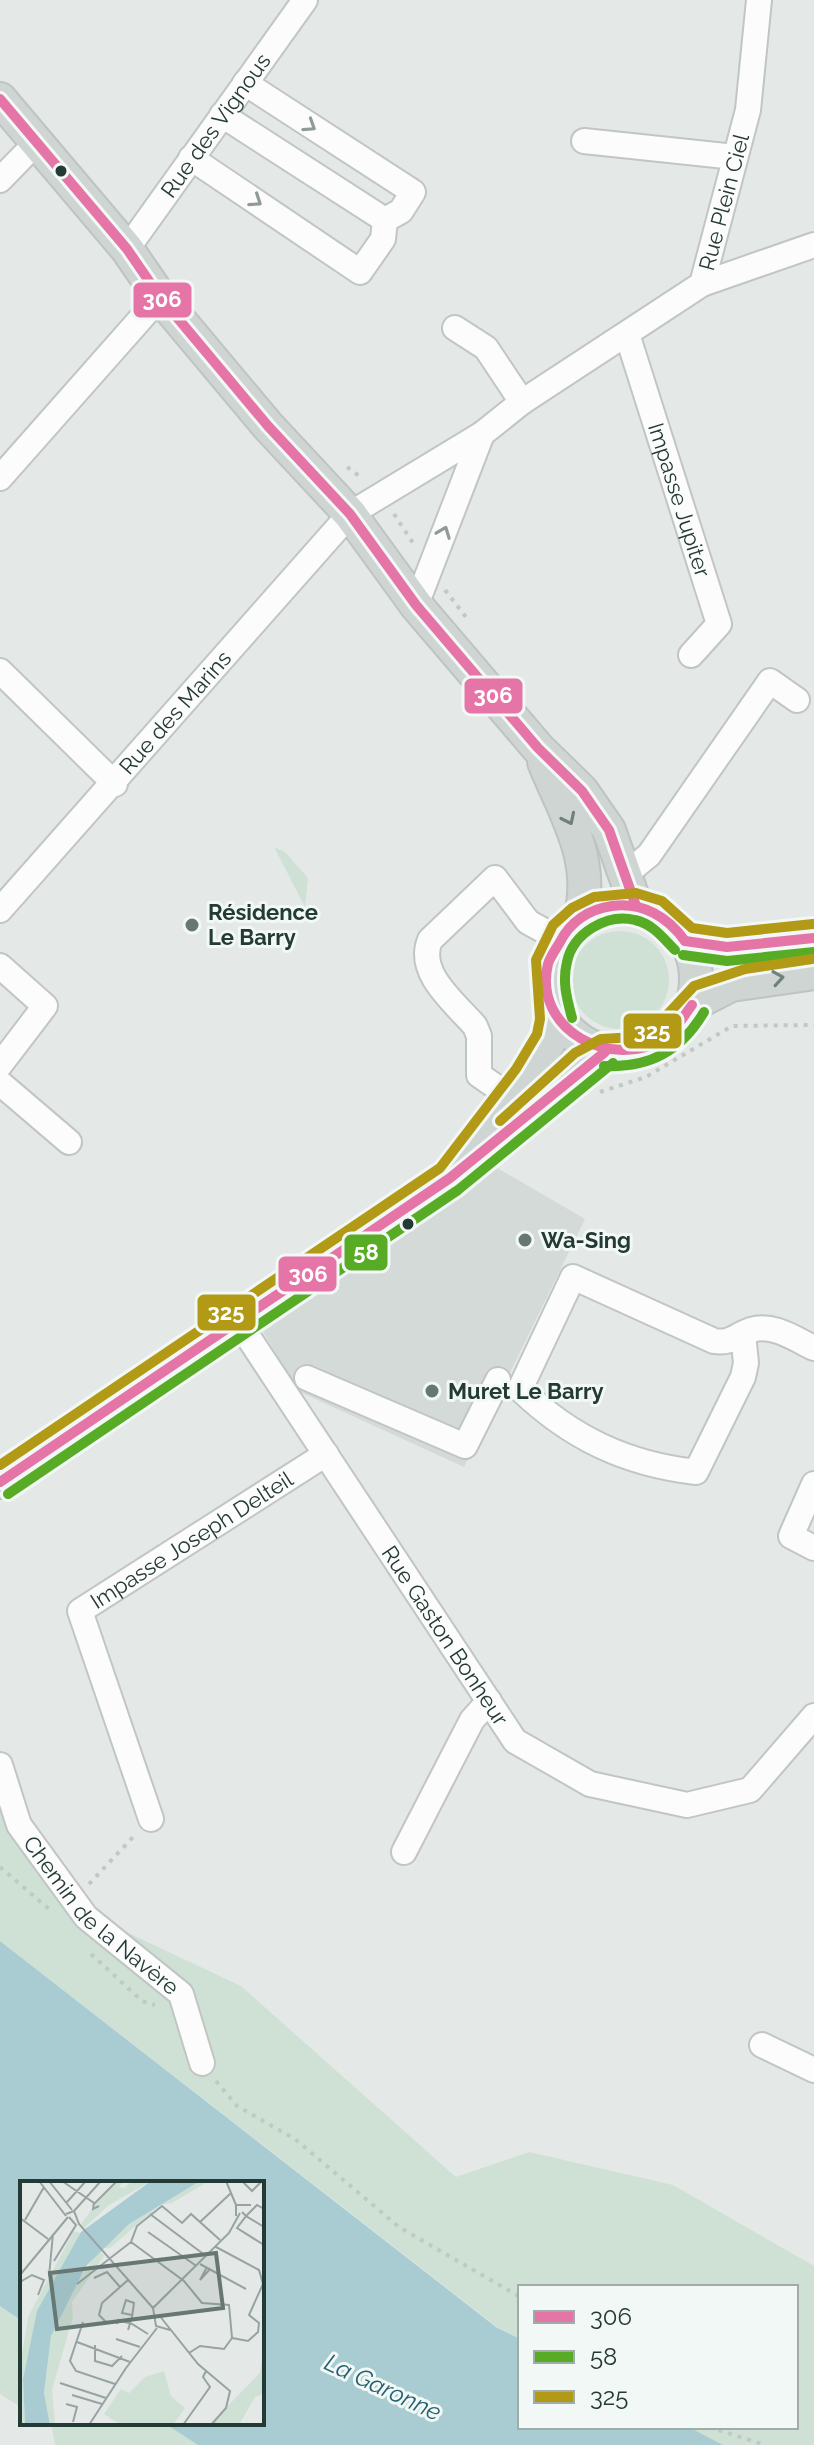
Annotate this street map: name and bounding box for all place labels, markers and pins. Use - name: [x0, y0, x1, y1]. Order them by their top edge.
- unlabelled marker: [53, 163, 69, 179]
- place label: Résidence Le Barry: [208, 899, 318, 950]
- marker: Résidence Le Barry: [183, 916, 201, 934]
- unlabelled marker: [400, 1216, 416, 1232]
- place label: Wa-Sing: [541, 1227, 631, 1253]
- marker: Wa-Sing: [516, 1231, 534, 1249]
- place label: Muret Le Barry: [448, 1378, 604, 1404]
- marker: Muret Le Barry: [423, 1382, 441, 1400]

